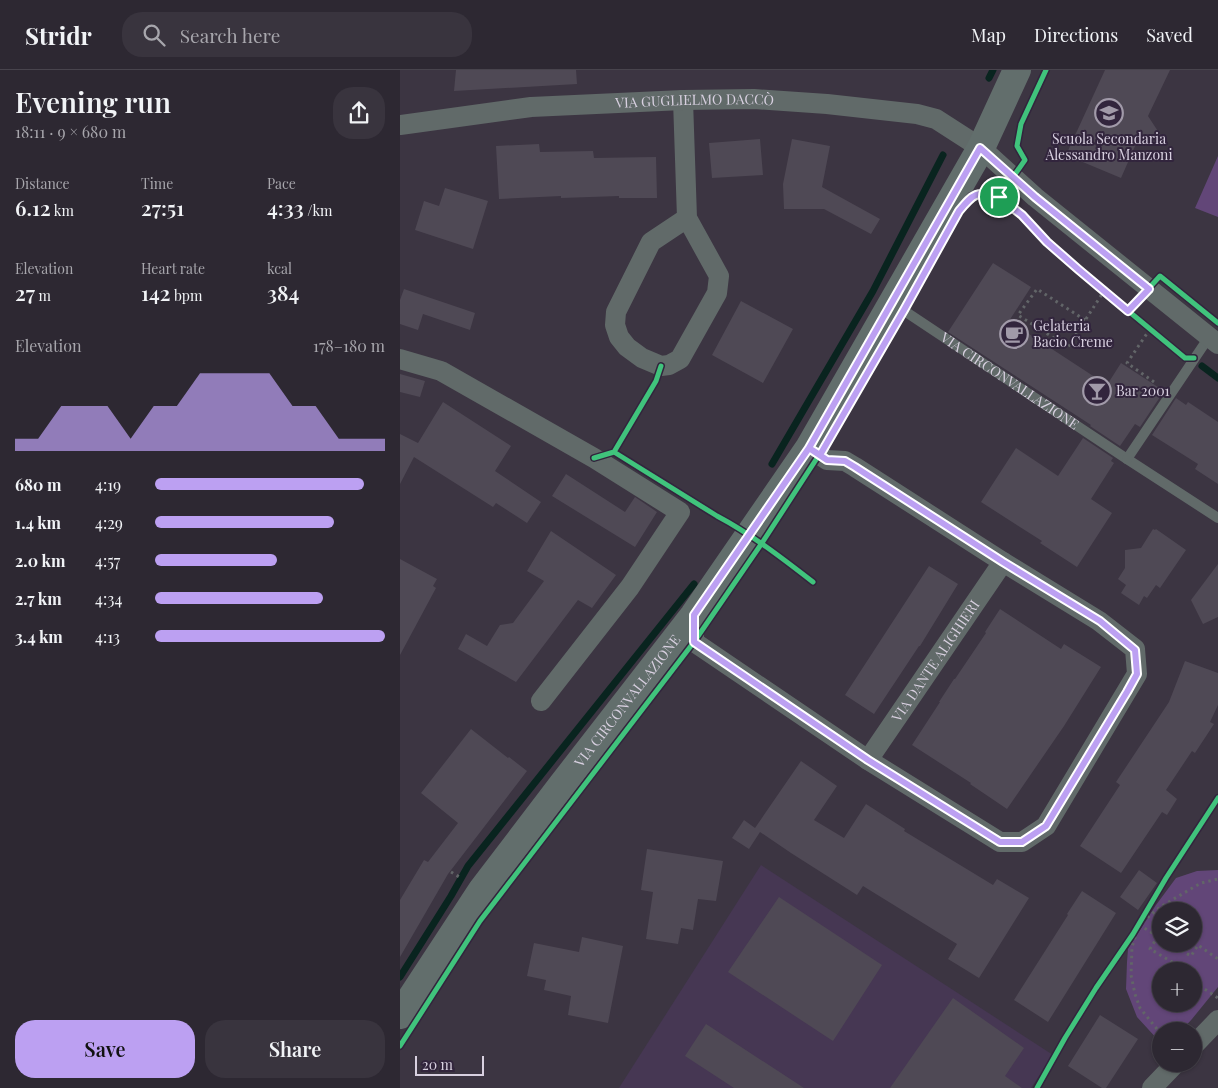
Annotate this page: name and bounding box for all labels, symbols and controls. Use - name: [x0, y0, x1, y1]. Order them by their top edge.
- search box: [122, 12, 472, 57]
- text: Stridr: [25, 19, 92, 51]
- icon: search: [140, 21, 168, 49]
- text: Search here: [180, 22, 280, 48]
- text: Map: [971, 23, 1006, 47]
- text: Directions: [1034, 23, 1118, 47]
- text: Saved: [1146, 23, 1193, 47]
- text: Evening run: [15, 83, 171, 120]
- button: share: [333, 87, 385, 139]
- street label: VIA GUGLIELMO DACCÒ: [614, 89, 775, 112]
- school or university icon: Scuola Secondaria Alessandro Manzoni: [1094, 98, 1124, 128]
- text: 18:11 · 9 × 680 m: [15, 121, 126, 142]
- place label: Scuola Secondaria Alessandro Manzoni: [1044, 129, 1173, 164]
- text: Distance: [15, 174, 70, 193]
- text: Time: [141, 174, 173, 193]
- text: Pace: [267, 174, 296, 193]
- pin: [978, 176, 1020, 218]
- icon: arrive: [985, 183, 1013, 211]
- text: 6.12: [15, 193, 51, 221]
- text: 27:51: [141, 193, 184, 221]
- text: 4:33: [267, 193, 304, 221]
- text: km: [51, 201, 74, 220]
- text: /km: [304, 201, 333, 220]
- text: Elevation: [15, 259, 73, 278]
- text: Heart rate: [141, 259, 205, 278]
- text: kcal: [267, 259, 292, 278]
- text: 27: [15, 278, 35, 306]
- text: 142: [141, 278, 170, 306]
- text: 384: [267, 278, 299, 306]
- text: m: [35, 286, 51, 305]
- text: bpm: [170, 286, 202, 305]
- place label: Gelateria Bacio Creme: [1033, 316, 1113, 351]
- cafe icon: Gelateria Bacio Creme: [999, 319, 1029, 349]
- street label: VIA CIRCONVALLAZIONE: [936, 327, 1083, 434]
- text: Elevation: [15, 335, 82, 356]
- text: 178–180 m: [313, 335, 385, 356]
- bar icon: Bar 2001: [1082, 376, 1112, 406]
- place label: Bar 2001: [1116, 381, 1170, 400]
- text: 680 m: [15, 474, 61, 495]
- text: 4:19: [95, 474, 121, 495]
- text: 1.4 km: [15, 512, 61, 533]
- text: 4:29: [95, 512, 123, 533]
- text: 2.0 km: [15, 550, 65, 571]
- text: 4:57: [95, 550, 120, 571]
- text: 2.7 km: [15, 588, 62, 609]
- text: 4:34: [95, 588, 122, 609]
- street label: VIA DANTE ALIGHIERI: [886, 596, 984, 726]
- text: 3.4 km: [15, 626, 63, 647]
- text: 4:13: [95, 626, 120, 647]
- street label: VIA CIRCONVALLAZIONE: [569, 631, 684, 771]
- map controls: [1152, 902, 1202, 1072]
- button: layers: [1152, 902, 1202, 952]
- button: +: [1152, 962, 1202, 1012]
- button: Save: [15, 1020, 195, 1078]
- button: Share: [205, 1020, 385, 1078]
- button: −: [1152, 1022, 1202, 1072]
- scale bar: [415, 1053, 484, 1076]
- text: 20 m: [422, 1055, 453, 1074]

